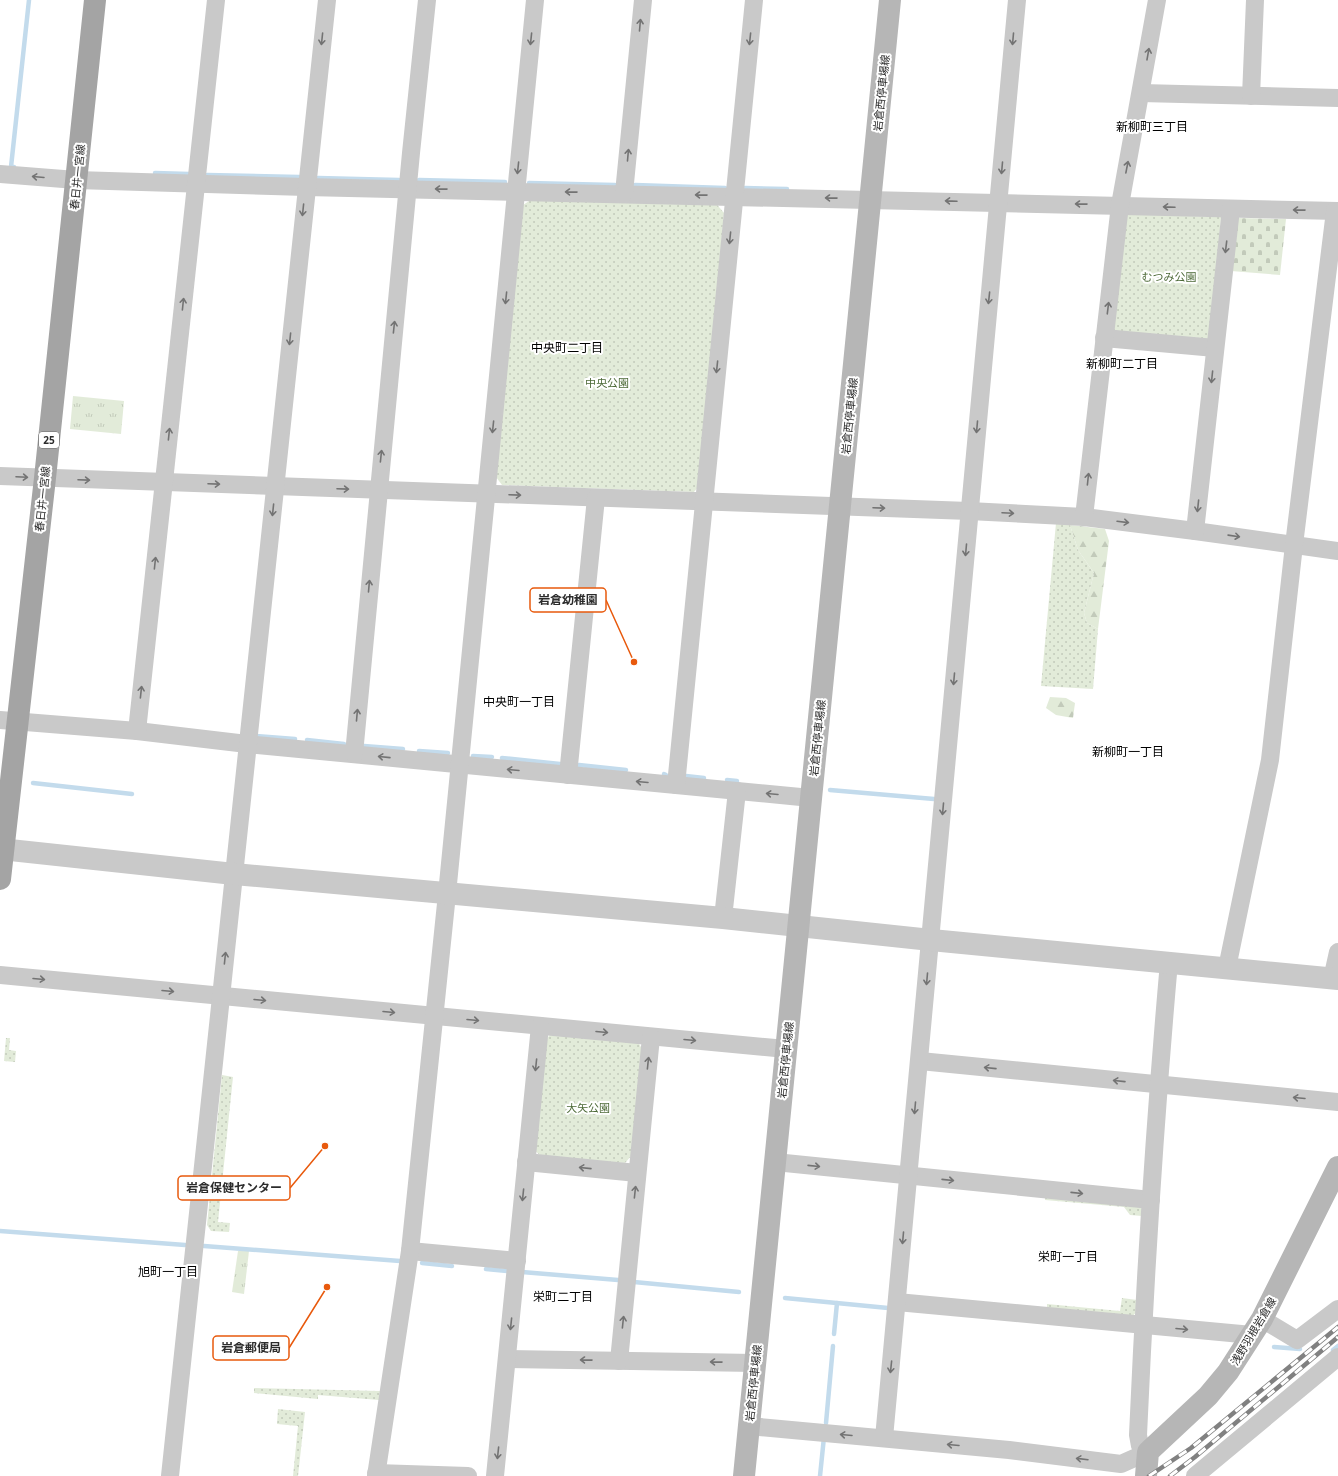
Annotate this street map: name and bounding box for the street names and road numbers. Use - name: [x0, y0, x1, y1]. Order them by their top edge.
- street label: 岩倉西停車場線: [870, 54, 892, 132]
- street label: 春日井一宮線: [66, 143, 88, 211]
- street label: 岩倉西停車場線: [838, 377, 860, 455]
- road number: 25: [39, 432, 59, 448]
- street label: 春日井一宮線: [31, 465, 53, 533]
- street label: 岩倉西停車場線: [806, 699, 828, 777]
- street label: 岩倉西停車場線: [774, 1021, 796, 1099]
- street label: 浅野羽根岩倉線: [1227, 1294, 1279, 1368]
- street label: 岩倉西停車場線: [742, 1344, 764, 1422]

